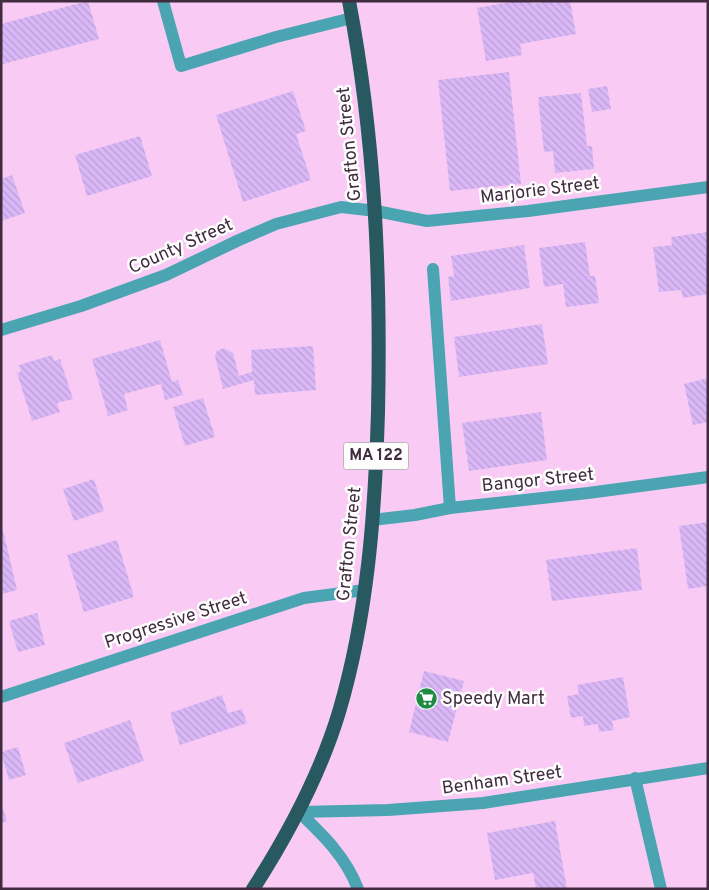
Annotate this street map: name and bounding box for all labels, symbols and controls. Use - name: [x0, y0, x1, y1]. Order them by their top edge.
- street label: Grafton Street: [333, 86, 367, 202]
- street label: Marjorie Street: [479, 172, 601, 210]
- street label: County Street: [125, 214, 237, 280]
- road number: MA 122: [344, 442, 408, 470]
- street label: Bangor Street: [481, 464, 595, 498]
- street label: Grafton Street: [333, 486, 367, 602]
- street label: Progressive Street: [102, 587, 250, 655]
- supermarket icon: Speedy Mart: [414, 687, 438, 711]
- place label: Speedy Mart: [442, 688, 545, 711]
- street label: Benham Street: [441, 761, 563, 801]

